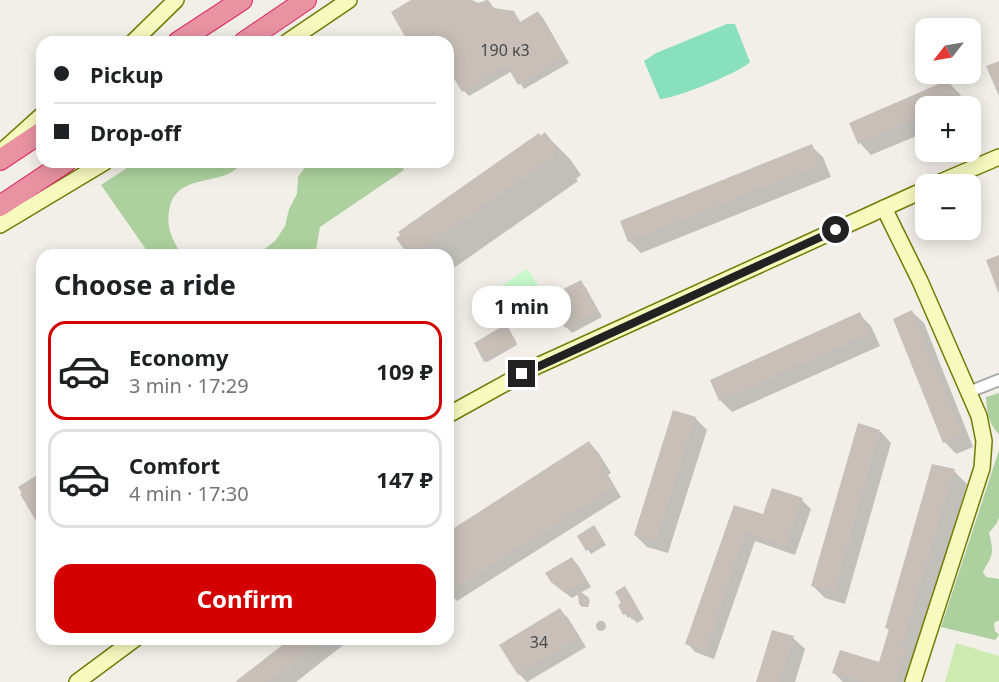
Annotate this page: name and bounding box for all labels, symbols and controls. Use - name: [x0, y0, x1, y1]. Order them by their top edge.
- north arrow: [915, 18, 981, 84]
- map controls: [915, 18, 981, 240]
- house number: 190 к3: [480, 39, 530, 61]
- text: Pickup: [90, 59, 163, 89]
- button: +: [915, 96, 981, 162]
- text: Drop-off: [90, 117, 181, 147]
- button: −: [915, 174, 981, 240]
- route start: [822, 216, 849, 243]
- text: Choose a ride: [54, 266, 236, 303]
- callout: 1 min: [472, 287, 572, 329]
- text: 1 min: [494, 293, 549, 320]
- text: Economy: [129, 342, 228, 372]
- icon: car: [57, 344, 111, 398]
- text: 109 ₽: [376, 356, 433, 386]
- route end: [508, 360, 535, 387]
- text: 3 min · 17:29: [129, 372, 249, 399]
- text: Comfort: [129, 450, 220, 480]
- icon: car: [57, 452, 111, 506]
- text: 147 ₽: [376, 464, 433, 494]
- text: 4 min · 17:30: [129, 480, 249, 507]
- button: Confirm: [54, 564, 436, 633]
- house number: 34: [530, 631, 548, 653]

